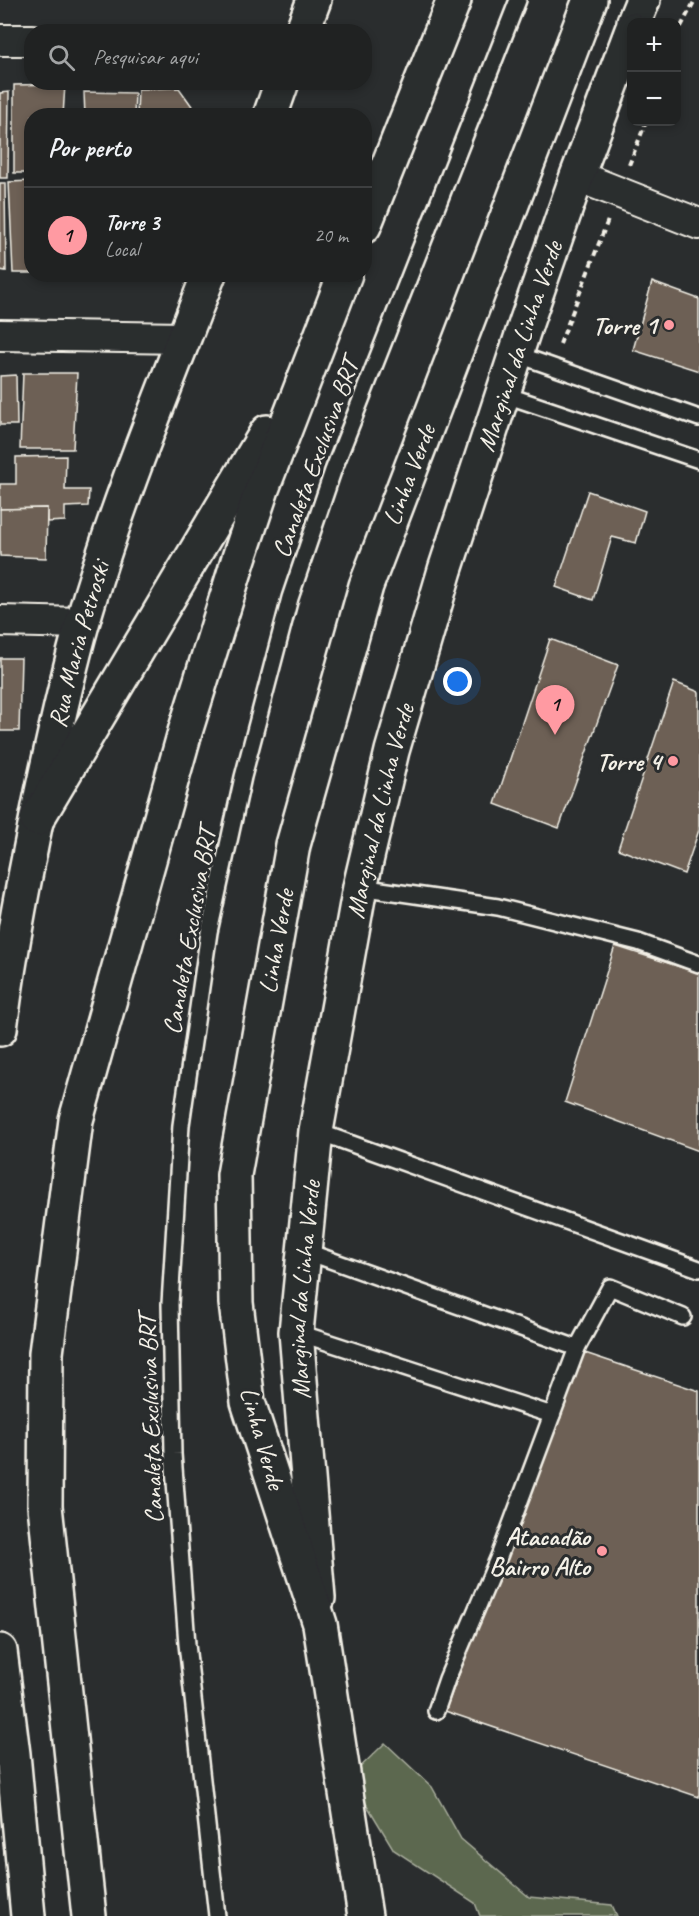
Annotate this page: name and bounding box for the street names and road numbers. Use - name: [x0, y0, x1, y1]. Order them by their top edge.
- street label: Marginal da Linha Verde: [469, 235, 571, 456]
- street label: Canaleta Exclusiva BRT: [264, 348, 369, 562]
- street label: Linha Verde: [375, 418, 444, 530]
- street label: Rua Maria Petroski: [41, 554, 118, 731]
- street label: Marginal da Linha Verde: [339, 699, 422, 921]
- street label: Canaleta Exclusiva BRT: [155, 818, 225, 1037]
- street label: Linha Verde: [251, 884, 302, 996]
- street label: Marginal da Linha Verde: [280, 1178, 328, 1401]
- street label: Canaleta Exclusiva BRT: [130, 1307, 171, 1524]
- street label: Linha Verde: [232, 1383, 294, 1496]

